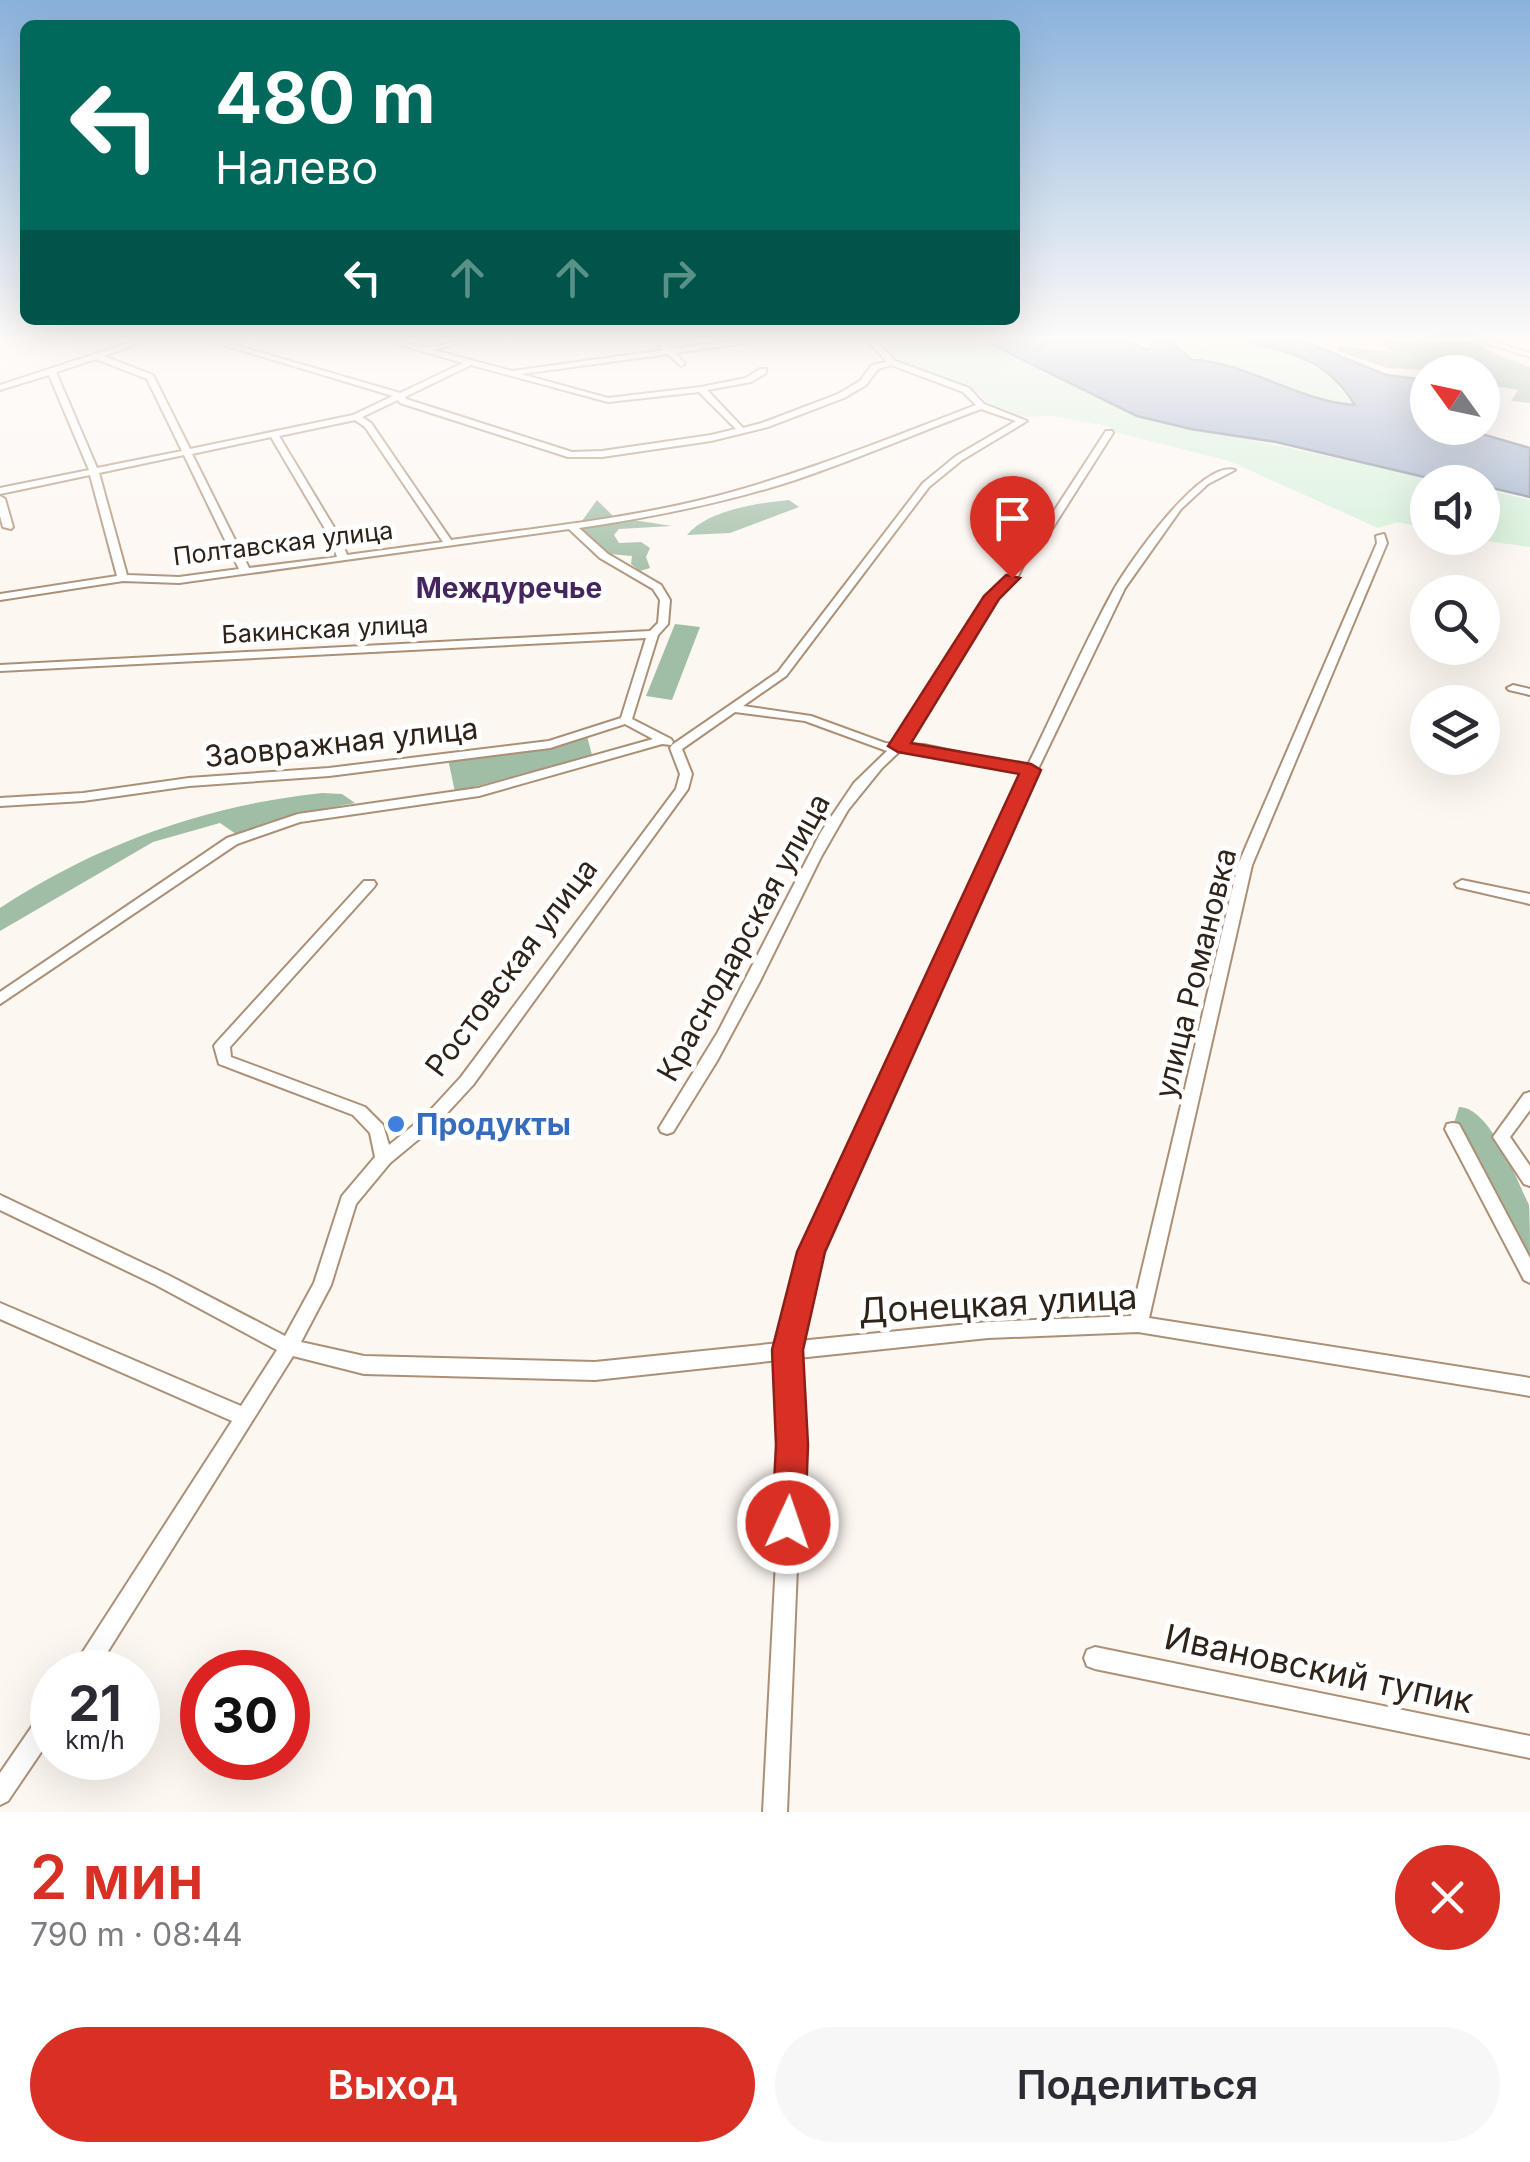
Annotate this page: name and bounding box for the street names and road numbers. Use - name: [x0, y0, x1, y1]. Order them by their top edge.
- street label: Полтавская улица: [171, 515, 395, 571]
- street label: Бакинская улица: [221, 609, 429, 649]
- street label: Заовражная улица: [202, 710, 480, 774]
- street label: Краснодарская улица: [649, 787, 837, 1087]
- street label: улица Романовка: [1147, 844, 1243, 1102]
- street label: Ростовская улица: [417, 851, 605, 1083]
- street label: Донецкая улица: [858, 1275, 1138, 1331]
- street label: Ивановский тупик: [1161, 1615, 1477, 1721]

